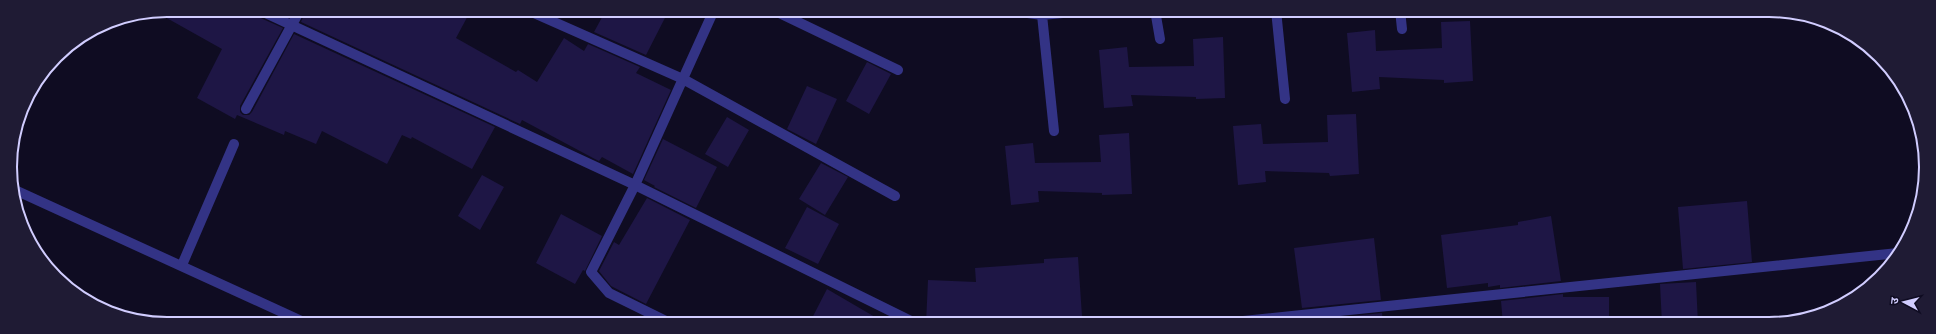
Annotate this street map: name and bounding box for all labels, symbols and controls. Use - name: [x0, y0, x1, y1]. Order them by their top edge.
- north arrow: [1884, 282, 1924, 322]
- text: उ: [1888, 296, 1901, 305]

